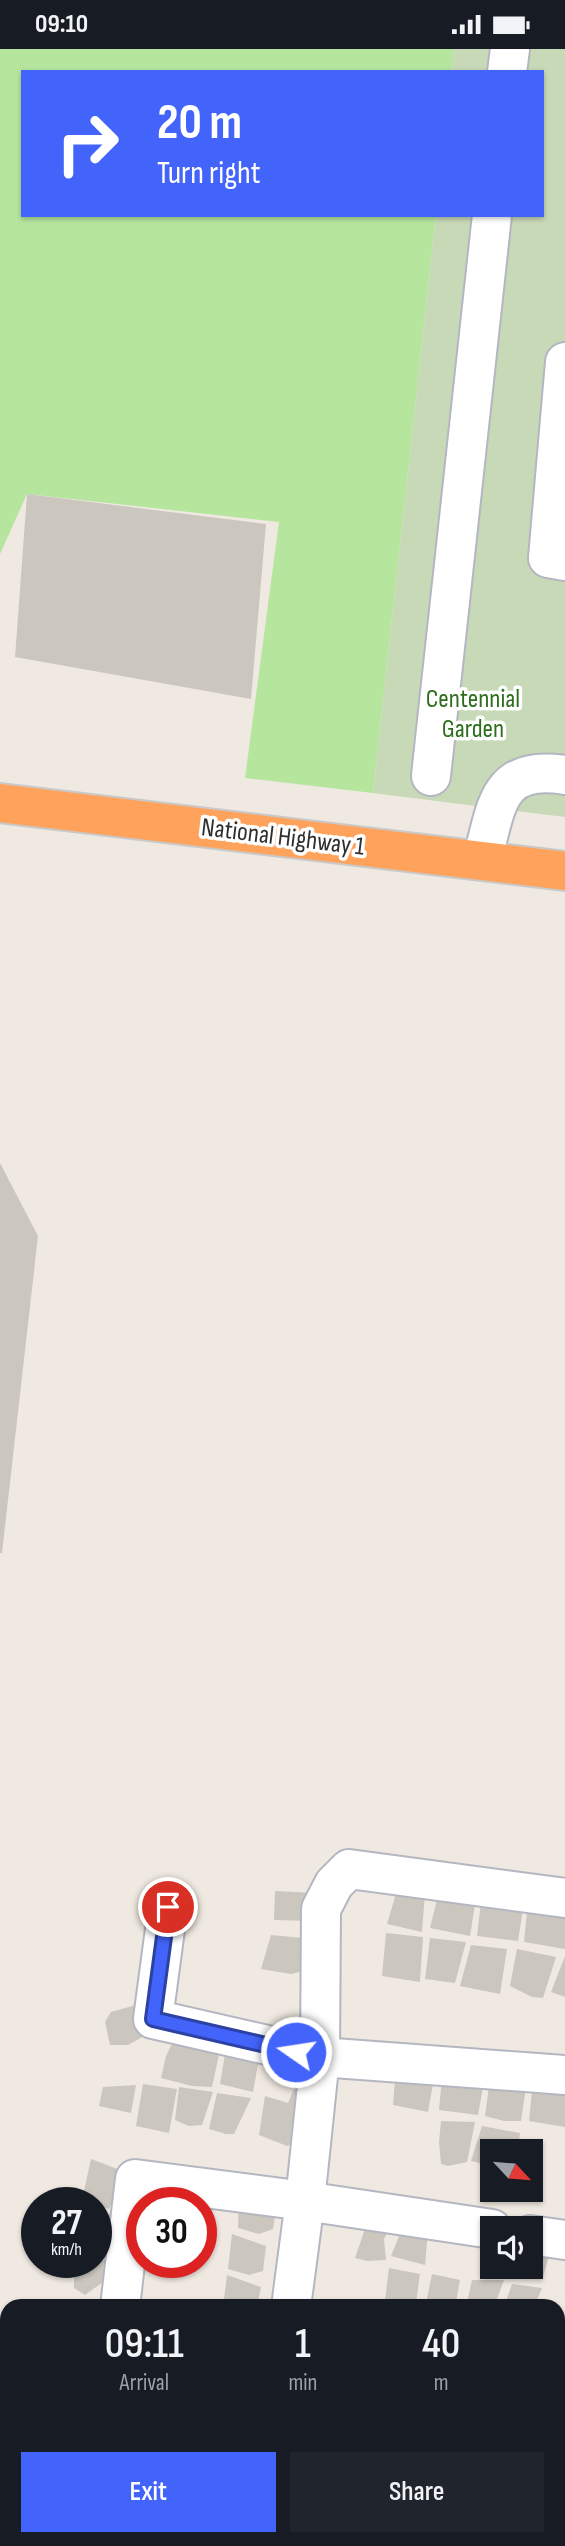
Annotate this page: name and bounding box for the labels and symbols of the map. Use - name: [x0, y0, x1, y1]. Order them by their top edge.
- park label: Centennial Garden: [426, 684, 520, 745]
- street label: National Highway 1: [200, 812, 366, 863]
- pin: [138, 1877, 198, 1937]
- position arrow: [259, 2015, 333, 2089]
- north arrow: [480, 2139, 542, 2201]
- speed limit sign: 30: [126, 2187, 217, 2278]

